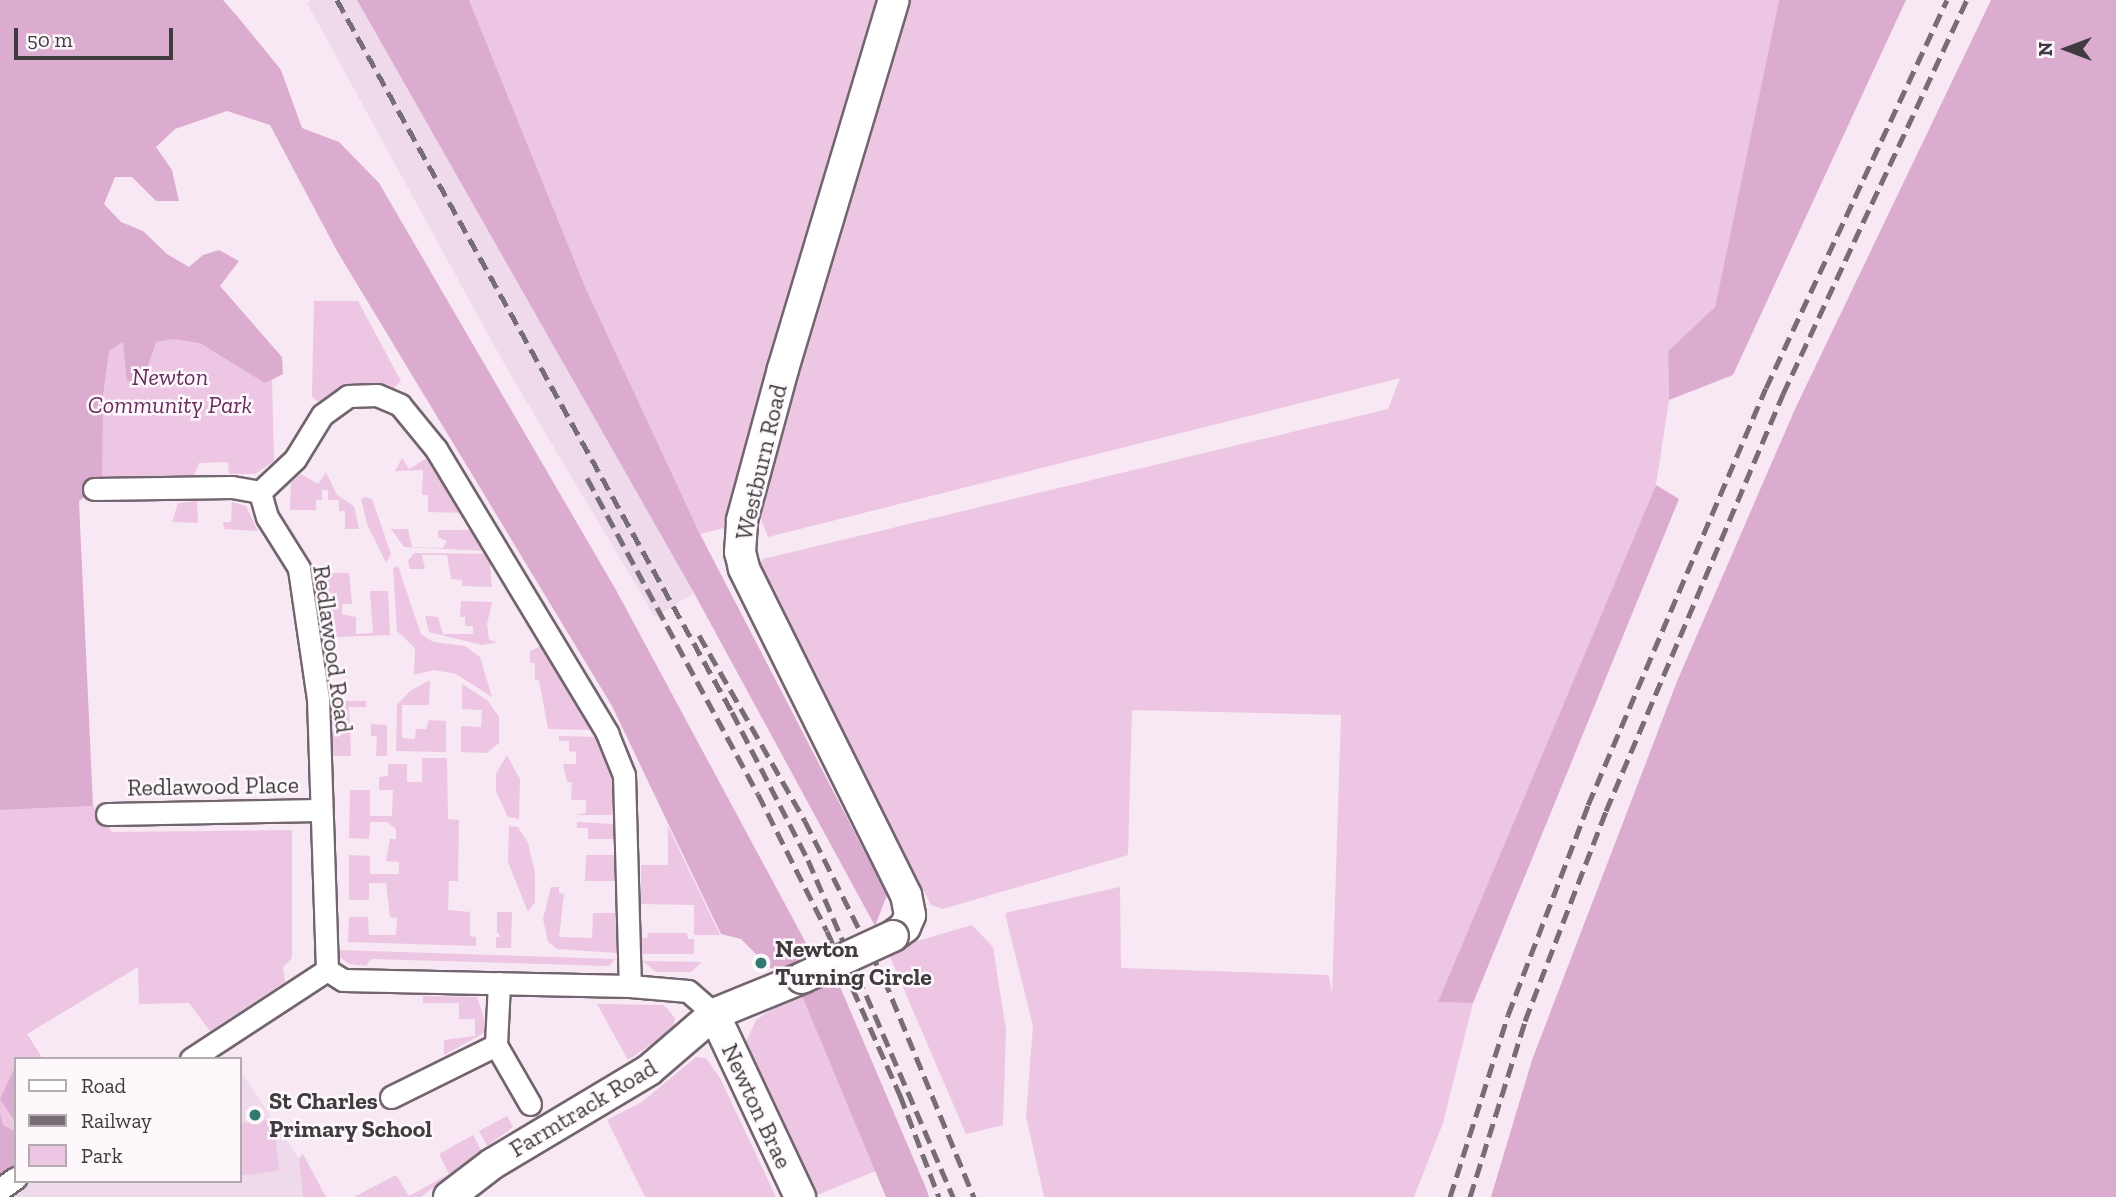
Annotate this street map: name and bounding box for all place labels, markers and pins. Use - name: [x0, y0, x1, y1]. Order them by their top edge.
- place label: Newton Turning Circle: [775, 935, 932, 991]
- marker: Newton Turning Circle: [753, 955, 769, 971]
- place label: St Charles Primary School: [269, 1087, 433, 1143]
- marker: St Charles Primary School: [247, 1107, 263, 1123]

